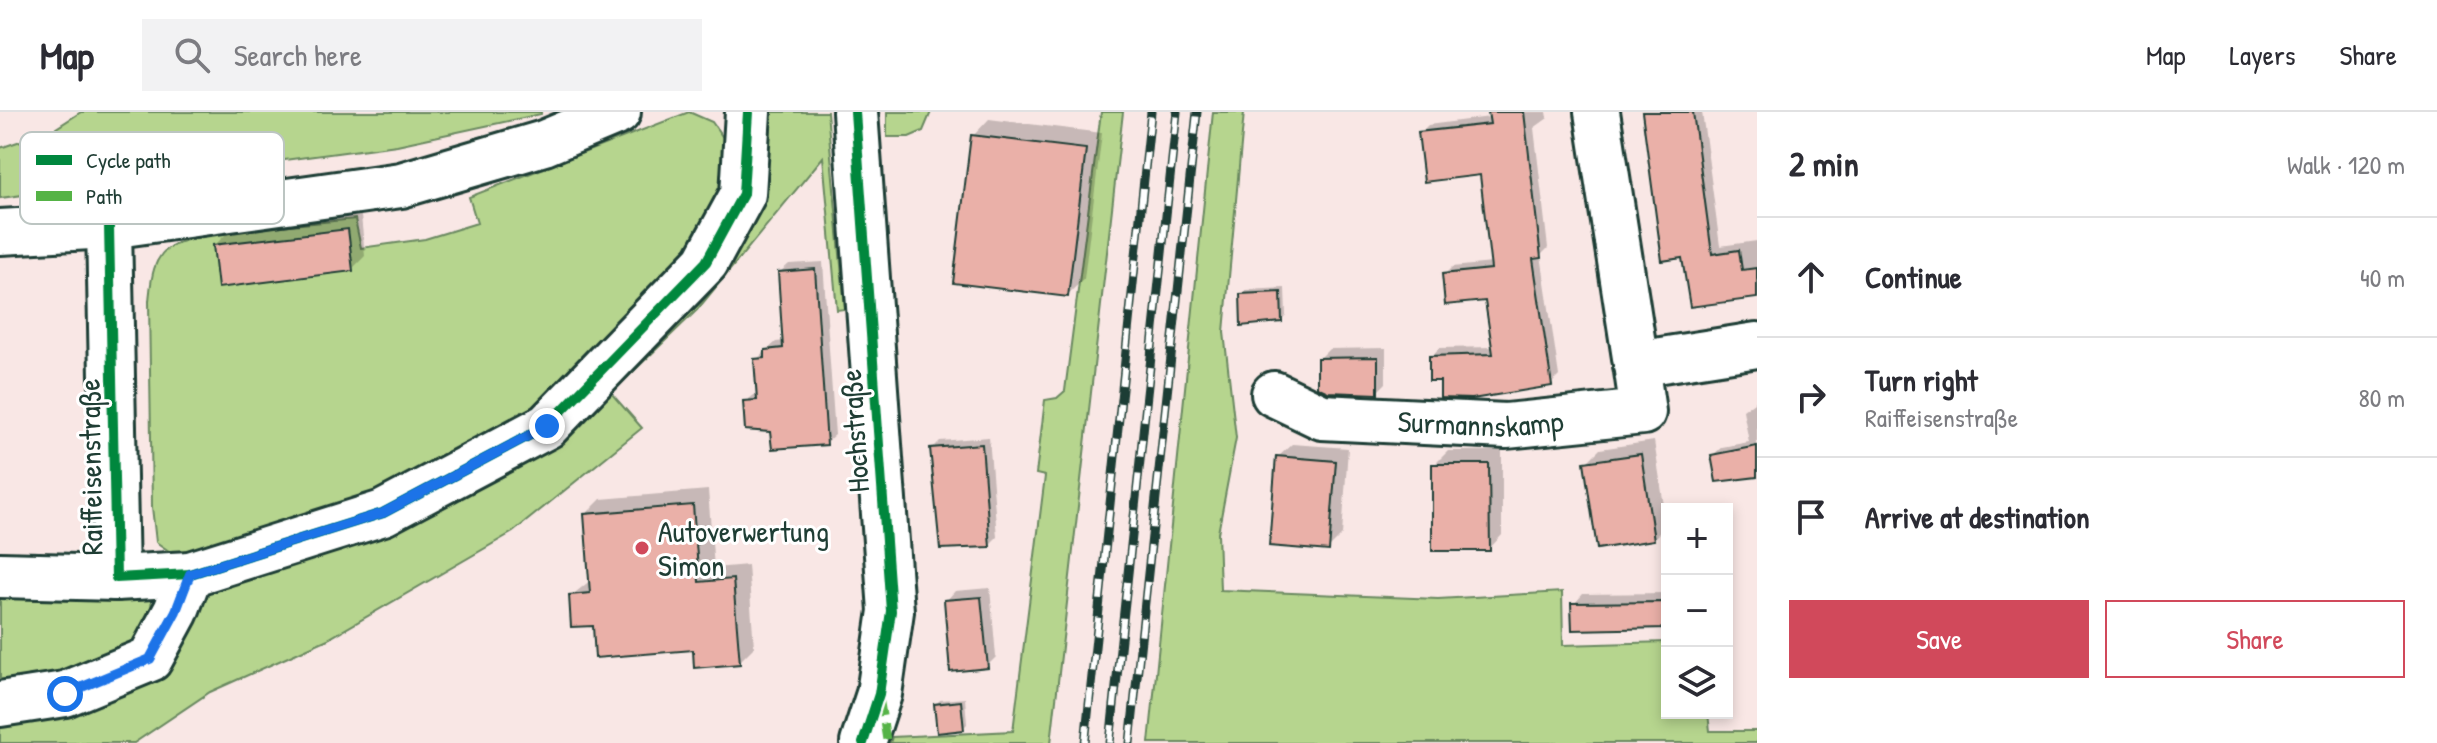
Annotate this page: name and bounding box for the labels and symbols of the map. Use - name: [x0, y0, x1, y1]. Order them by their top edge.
- legend: [20, 132, 284, 224]
- text: Cycle path: [86, 145, 170, 175]
- text: Path: [86, 181, 122, 211]
- street label: Hochstraße: [830, 368, 878, 494]
- street label: Raiffeisenstraße: [68, 378, 112, 556]
- street label: Surmannskamp: [1397, 400, 1565, 446]
- route end: [529, 408, 565, 444]
- place label: Autoverwertung Simon: [658, 511, 829, 585]
- marker: Autoverwertung Simon: [633, 539, 651, 557]
- route start: [47, 676, 83, 712]

